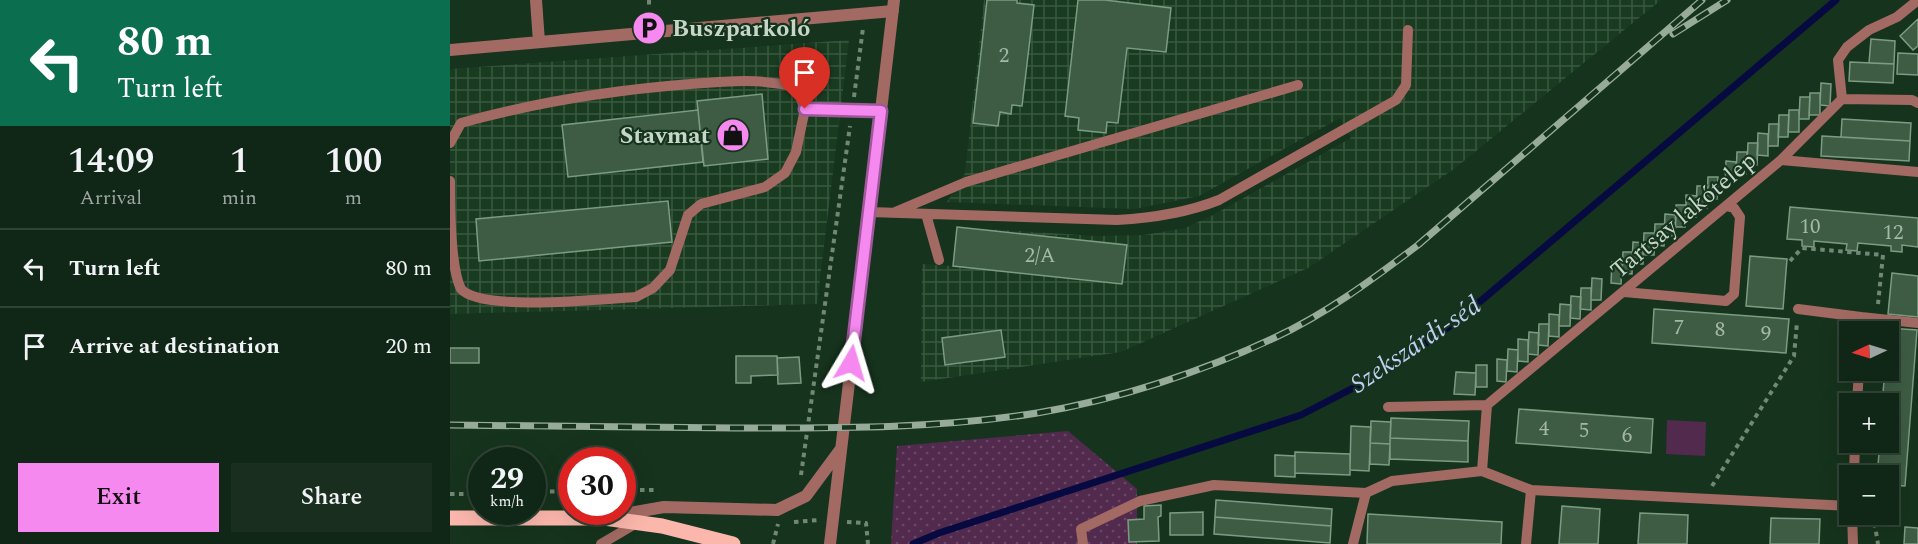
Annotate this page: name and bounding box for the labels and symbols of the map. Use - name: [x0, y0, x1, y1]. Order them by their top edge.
- parking icon: Buszparkoló: [631, 10, 667, 46]
- place label: Buszparkoló: [672, 11, 810, 47]
- house number: 2: [999, 40, 1009, 72]
- pin: [779, 47, 830, 109]
- shop icon: Stavmat: [715, 117, 751, 153]
- place label: Stavmat: [620, 118, 710, 154]
- street label: Tartsay lakótelep: [1603, 144, 1765, 288]
- house number: 10: [1800, 211, 1821, 243]
- house number: 12: [1883, 217, 1904, 249]
- house number: 2/A: [1025, 240, 1056, 272]
- water label: Szekszárdi-séd: [1342, 286, 1489, 404]
- house number: 7: [1674, 312, 1684, 344]
- house number: 8: [1715, 314, 1725, 346]
- house number: 9: [1761, 318, 1771, 350]
- north arrow: [1839, 321, 1899, 381]
- position arrow: [819, 331, 883, 395]
- house number: 4: [1539, 413, 1550, 445]
- house number: 5: [1579, 415, 1589, 447]
- house number: 6: [1622, 420, 1632, 452]
- speed limit sign: 30: [558, 447, 636, 525]

